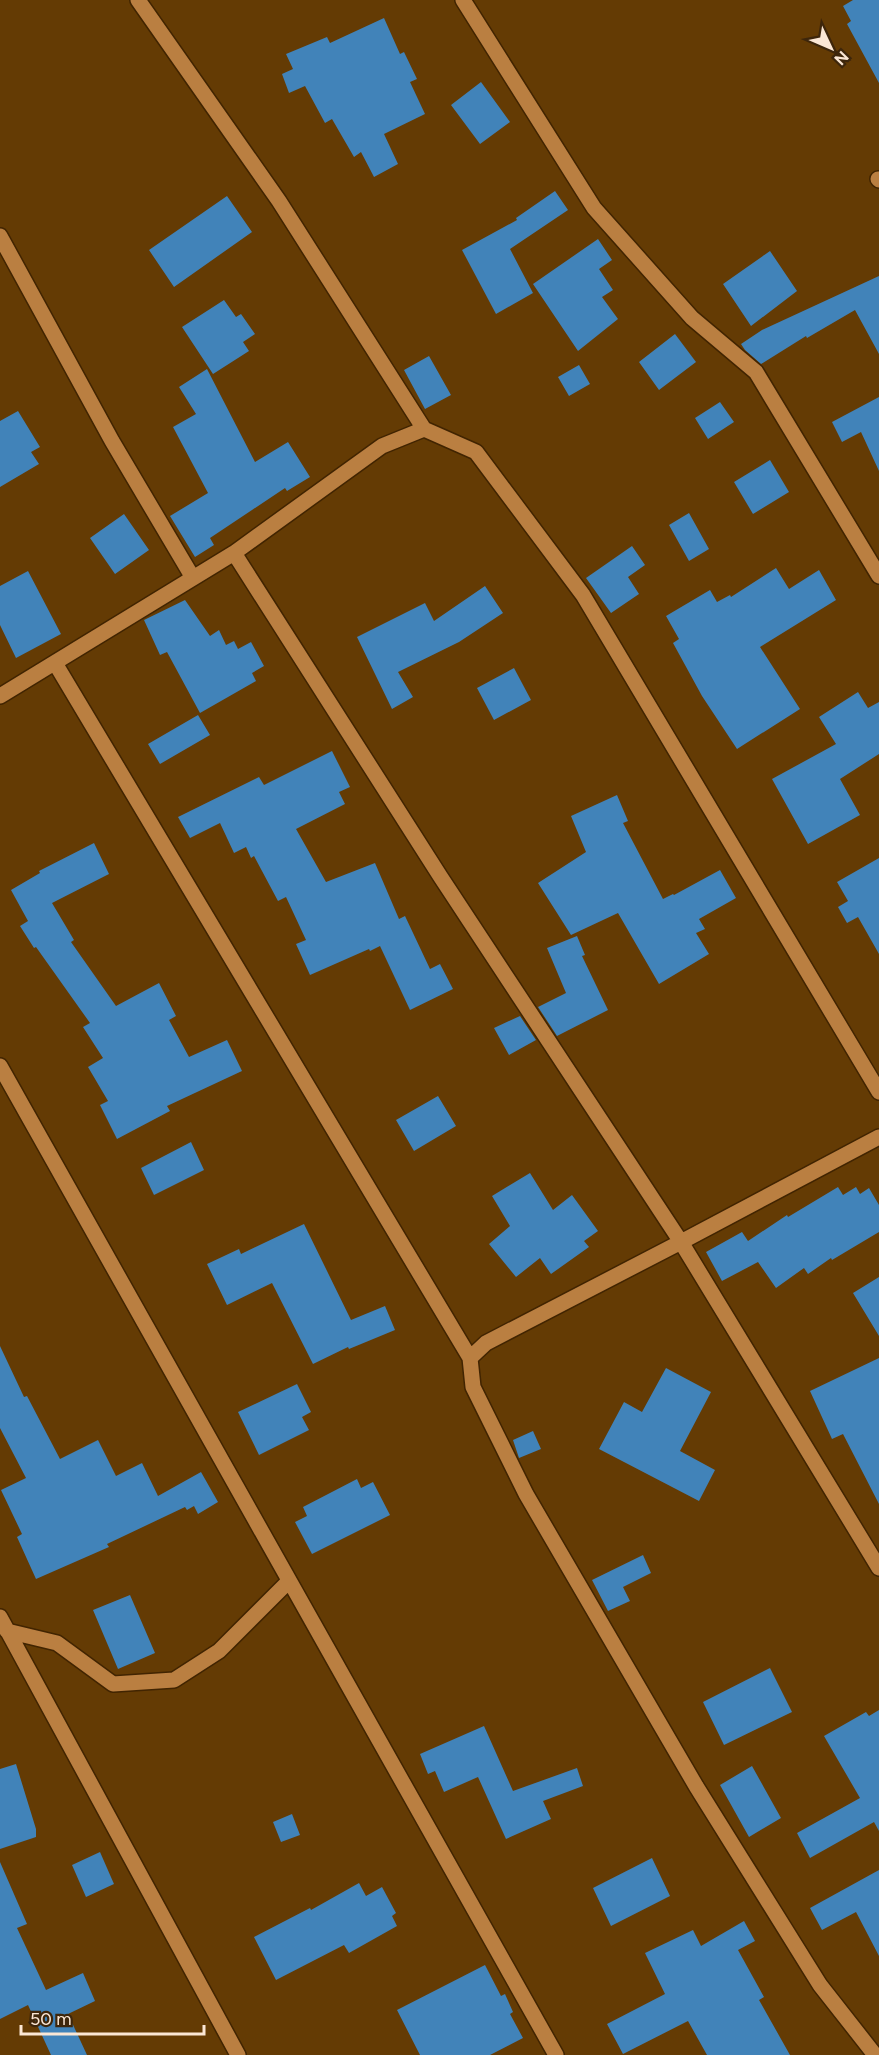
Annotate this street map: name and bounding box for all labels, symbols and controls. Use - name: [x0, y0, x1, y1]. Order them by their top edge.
- north arrow: [801, 18, 861, 78]
- text: N: [830, 47, 853, 69]
- scale bar: [21, 1998, 204, 2036]
- text: 50 m: [30, 2008, 72, 2030]

